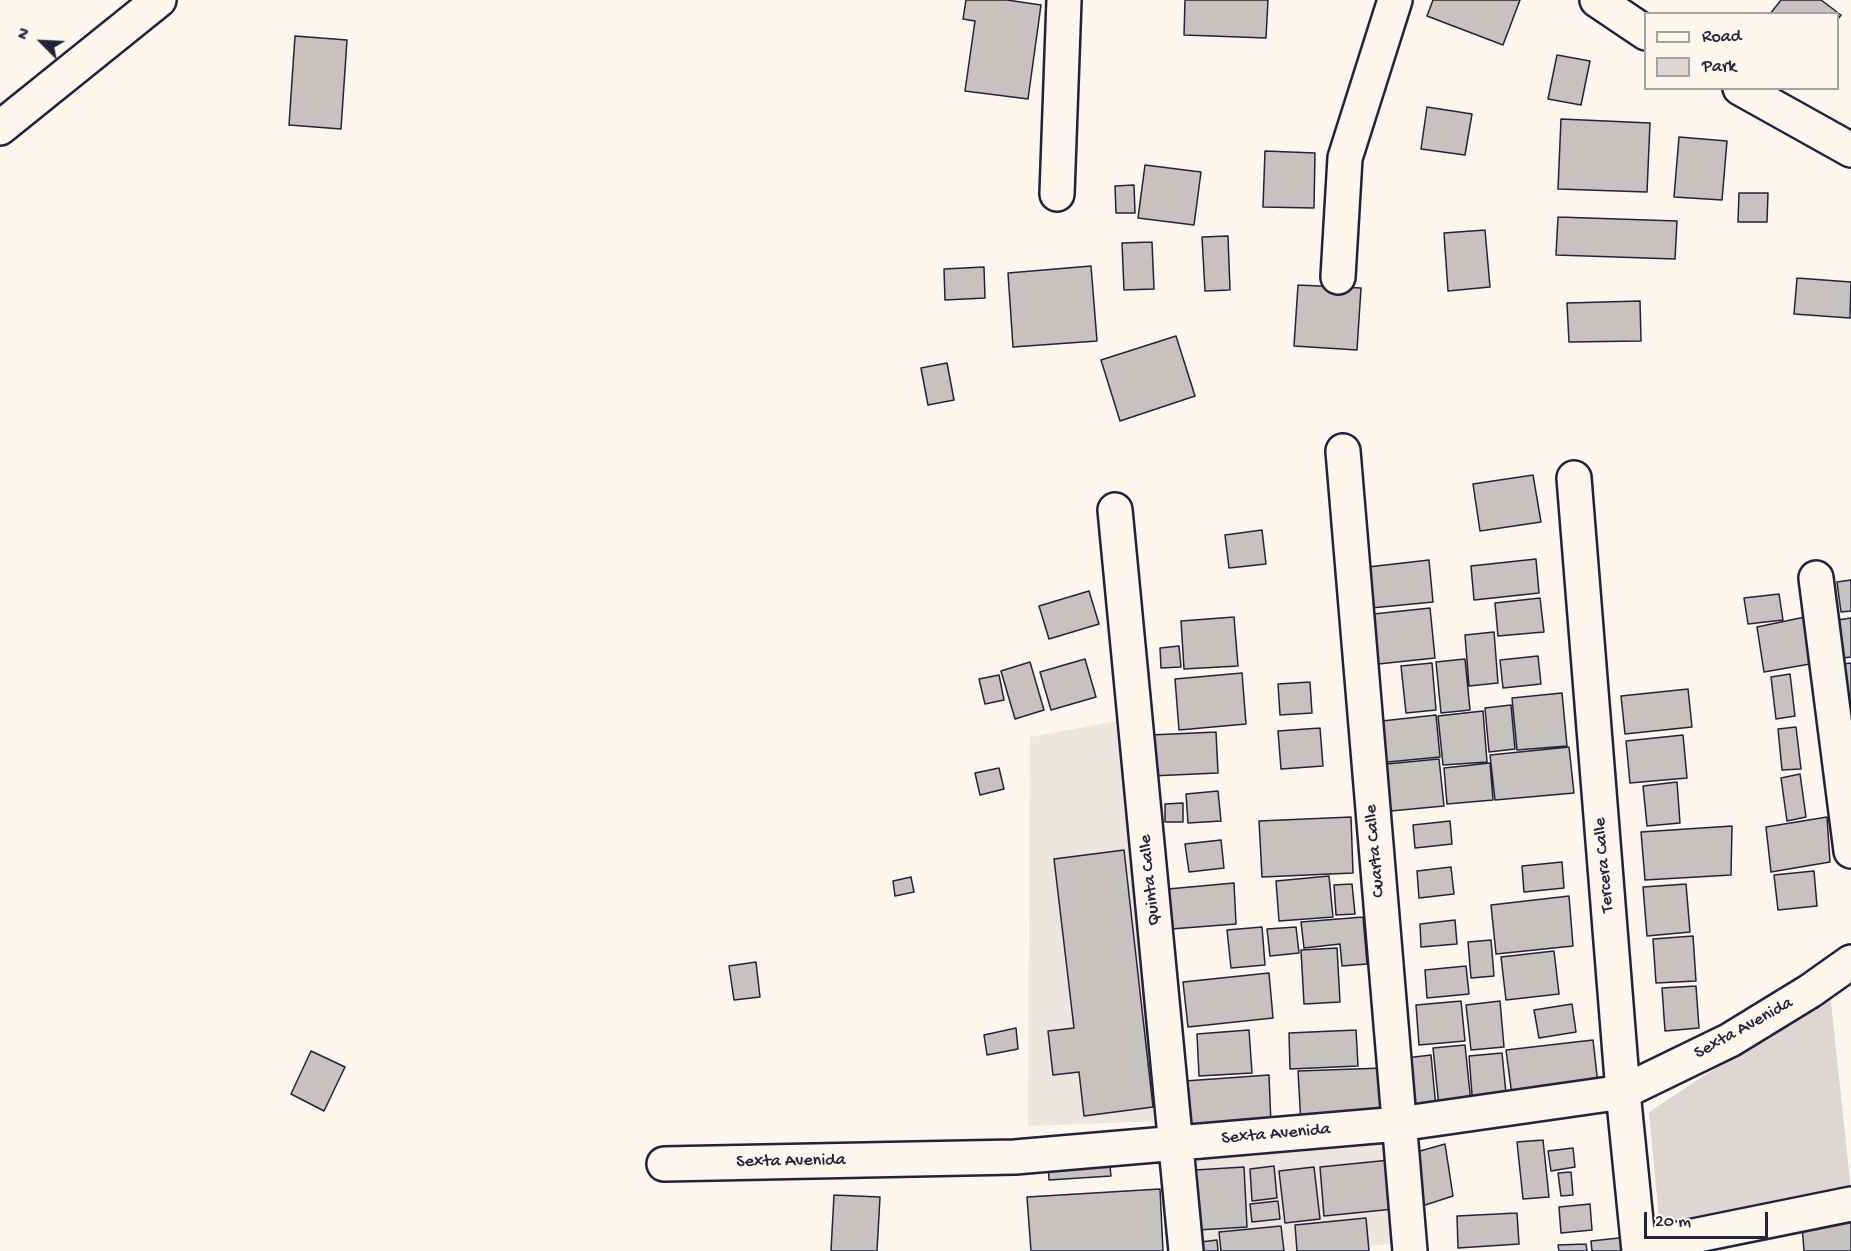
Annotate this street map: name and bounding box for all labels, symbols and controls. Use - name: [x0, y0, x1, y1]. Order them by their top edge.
- north arrow: [12, 12, 72, 72]
- legend: [1644, 12, 1839, 90]
- text: N: [14, 26, 36, 43]
- text: Road: [1702, 27, 1741, 48]
- text: Park: [1702, 57, 1736, 78]
- street label: Cuarta Calle: [1361, 804, 1391, 898]
- street label: Tercera Calle: [1590, 816, 1620, 914]
- street label: Quinta Calle: [1135, 833, 1167, 927]
- street label: Sexta Avenida: [1691, 993, 1797, 1065]
- street label: Sexta Avenida: [1220, 1119, 1332, 1151]
- street label: Sexta Avenida: [736, 1150, 846, 1174]
- scale bar: [1647, 1200, 1772, 1238]
- text: 20 m: [1655, 1212, 1691, 1233]

